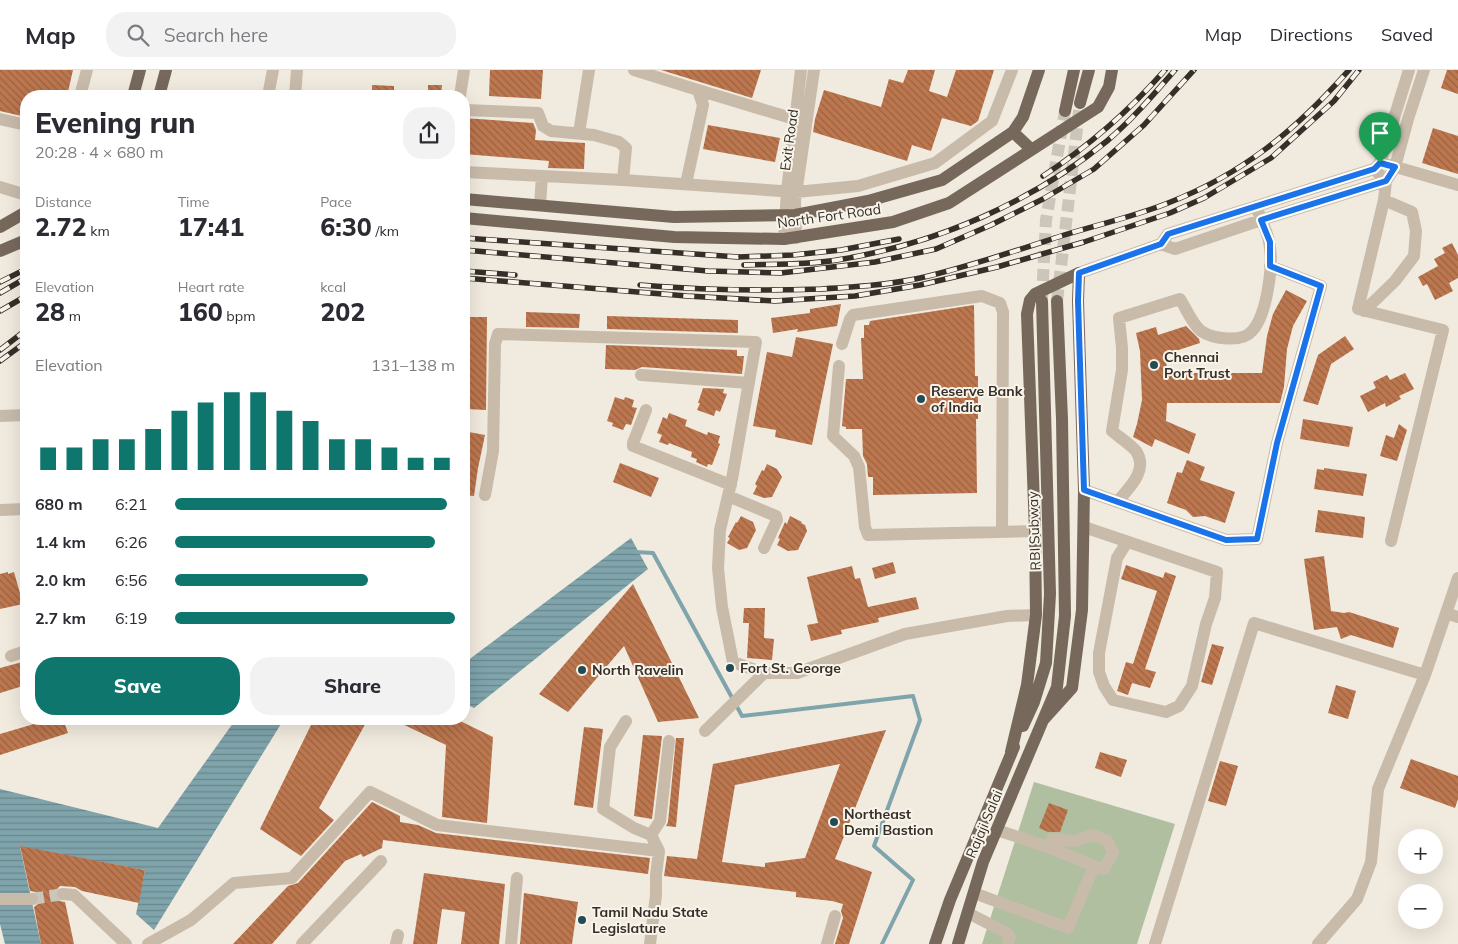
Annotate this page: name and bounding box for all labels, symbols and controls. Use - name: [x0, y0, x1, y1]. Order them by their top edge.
- search box: [106, 12, 456, 57]
- text: Map: [25, 20, 76, 50]
- icon: search: [124, 21, 152, 49]
- text: Search here: [164, 23, 268, 47]
- text: Map: [1205, 23, 1242, 46]
- text: Directions: [1270, 23, 1353, 46]
- text: Saved: [1381, 23, 1433, 46]
- text: Evening run: [35, 105, 195, 140]
- button: share: [403, 107, 455, 159]
- street label: Exit Road: [776, 108, 802, 172]
- pin: [1359, 112, 1401, 163]
- icon: arrive: [1366, 119, 1394, 147]
- text: 20:28 · 4 × 680 m: [35, 142, 164, 162]
- text: Distance: [35, 193, 92, 211]
- text: Time: [178, 193, 209, 211]
- text: Pace: [320, 193, 352, 211]
- street label: North Fort Road: [776, 200, 882, 232]
- text: 2.72: [35, 211, 87, 242]
- text: 17:41: [178, 211, 244, 242]
- text: 6:30: [320, 211, 372, 242]
- text: km: [87, 222, 110, 240]
- text: /km: [372, 222, 399, 240]
- text: Elevation: [35, 278, 94, 296]
- text: Heart rate: [178, 278, 244, 296]
- text: kcal: [320, 278, 346, 296]
- text: 28: [35, 296, 65, 327]
- text: 160: [178, 296, 223, 327]
- text: 202: [320, 296, 365, 327]
- text: m: [65, 307, 81, 325]
- text: bpm: [223, 307, 255, 325]
- place label: Chennai Port Trust: [1164, 348, 1231, 382]
- text: Elevation: [35, 355, 103, 375]
- text: 131–138 m: [371, 355, 455, 375]
- marker: Chennai Port Trust: [1148, 359, 1160, 371]
- place label: Reserve Bank of India: [931, 382, 1023, 416]
- marker: Reserve Bank of India: [915, 393, 927, 405]
- street label: RBI Subway: [1024, 490, 1044, 571]
- text: 680 m: [35, 494, 83, 514]
- text: 6:21: [115, 494, 147, 514]
- text: 1.4 km: [35, 532, 86, 552]
- text: 6:26: [115, 532, 147, 552]
- text: 2.0 km: [35, 570, 86, 590]
- text: 6:56: [115, 570, 147, 590]
- text: 2.7 km: [35, 608, 86, 628]
- text: 6:19: [115, 608, 147, 628]
- button: Save: [35, 657, 240, 715]
- button: Share: [250, 657, 455, 715]
- place label: Fort St. George: [740, 659, 841, 677]
- place label: North Ravelin: [592, 661, 684, 679]
- marker: Fort St. George: [724, 662, 736, 674]
- marker: North Ravelin: [576, 664, 588, 676]
- street label: Rajaji Salai: [962, 787, 1006, 861]
- place label: Northeast Demi Bastion: [844, 805, 933, 839]
- marker: Northeast Demi Bastion: [828, 816, 840, 828]
- map controls: [1398, 829, 1443, 929]
- button: +: [1398, 829, 1443, 874]
- button: −: [1398, 884, 1443, 929]
- place label: Tamil Nadu State Legislature: [592, 903, 708, 937]
- marker: Tamil Nadu State Legislature: [576, 914, 588, 926]

